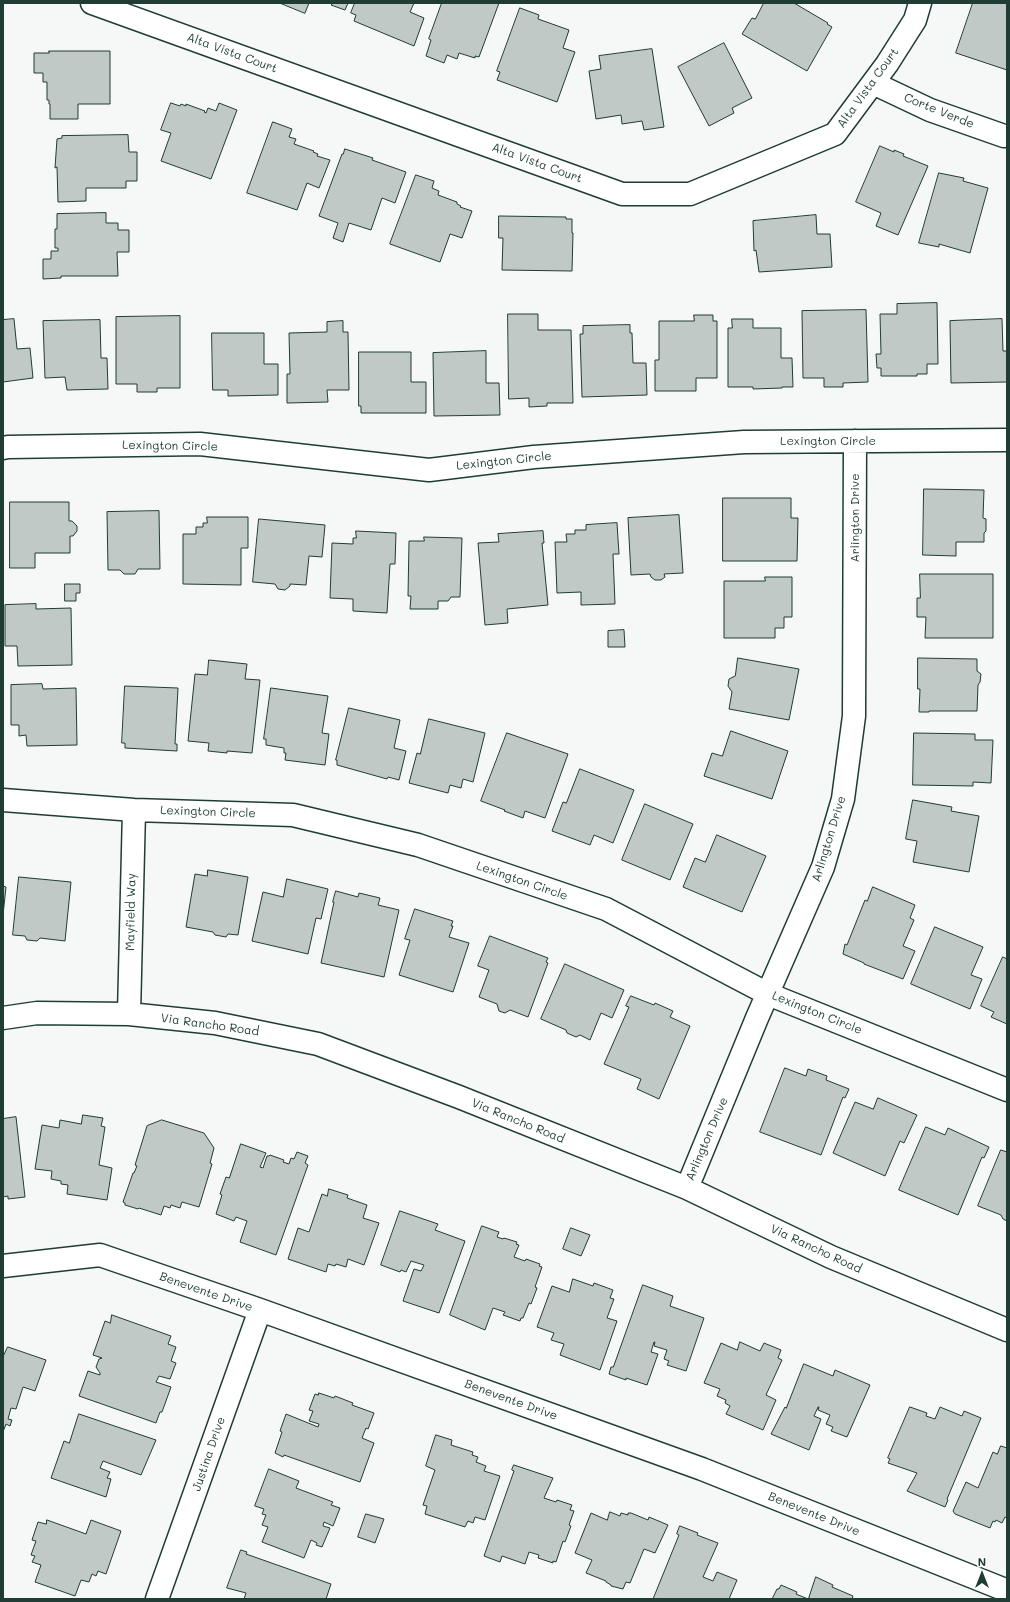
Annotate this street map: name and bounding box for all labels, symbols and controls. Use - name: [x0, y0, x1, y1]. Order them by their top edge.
- street label: Alta Vista Court: [185, 30, 279, 76]
- street label: Alta Vista Court: [834, 45, 902, 131]
- street label: Corte Verde: [902, 90, 976, 132]
- street label: Alta Vista Court: [490, 140, 584, 186]
- street label: Lexington Circle: [780, 434, 876, 448]
- street label: Lexington Circle: [122, 438, 218, 454]
- street label: Lexington Circle: [456, 449, 552, 473]
- street label: Arlington Drive: [848, 473, 862, 563]
- street label: Arlington Drive: [809, 794, 849, 884]
- street label: Lexington Circle: [160, 803, 256, 821]
- street label: Lexington Circle: [474, 859, 570, 903]
- street label: Mayfield Way: [123, 873, 139, 951]
- street label: Lexington Circle: [770, 988, 864, 1038]
- street label: Via Rancho Road: [160, 1011, 260, 1039]
- street label: Arlington Drive: [683, 1095, 731, 1183]
- street label: Via Rancho Road: [469, 1096, 567, 1146]
- street label: Via Rancho Road: [768, 1222, 864, 1276]
- street label: Benevente Drive: [157, 1269, 255, 1315]
- street label: Benevente Drive: [463, 1377, 559, 1423]
- street label: Justina Drive: [190, 1415, 228, 1493]
- street label: Benevente Drive: [766, 1489, 862, 1539]
- north arrow: [962, 1554, 1002, 1594]
- text: N: [978, 1554, 986, 1569]

